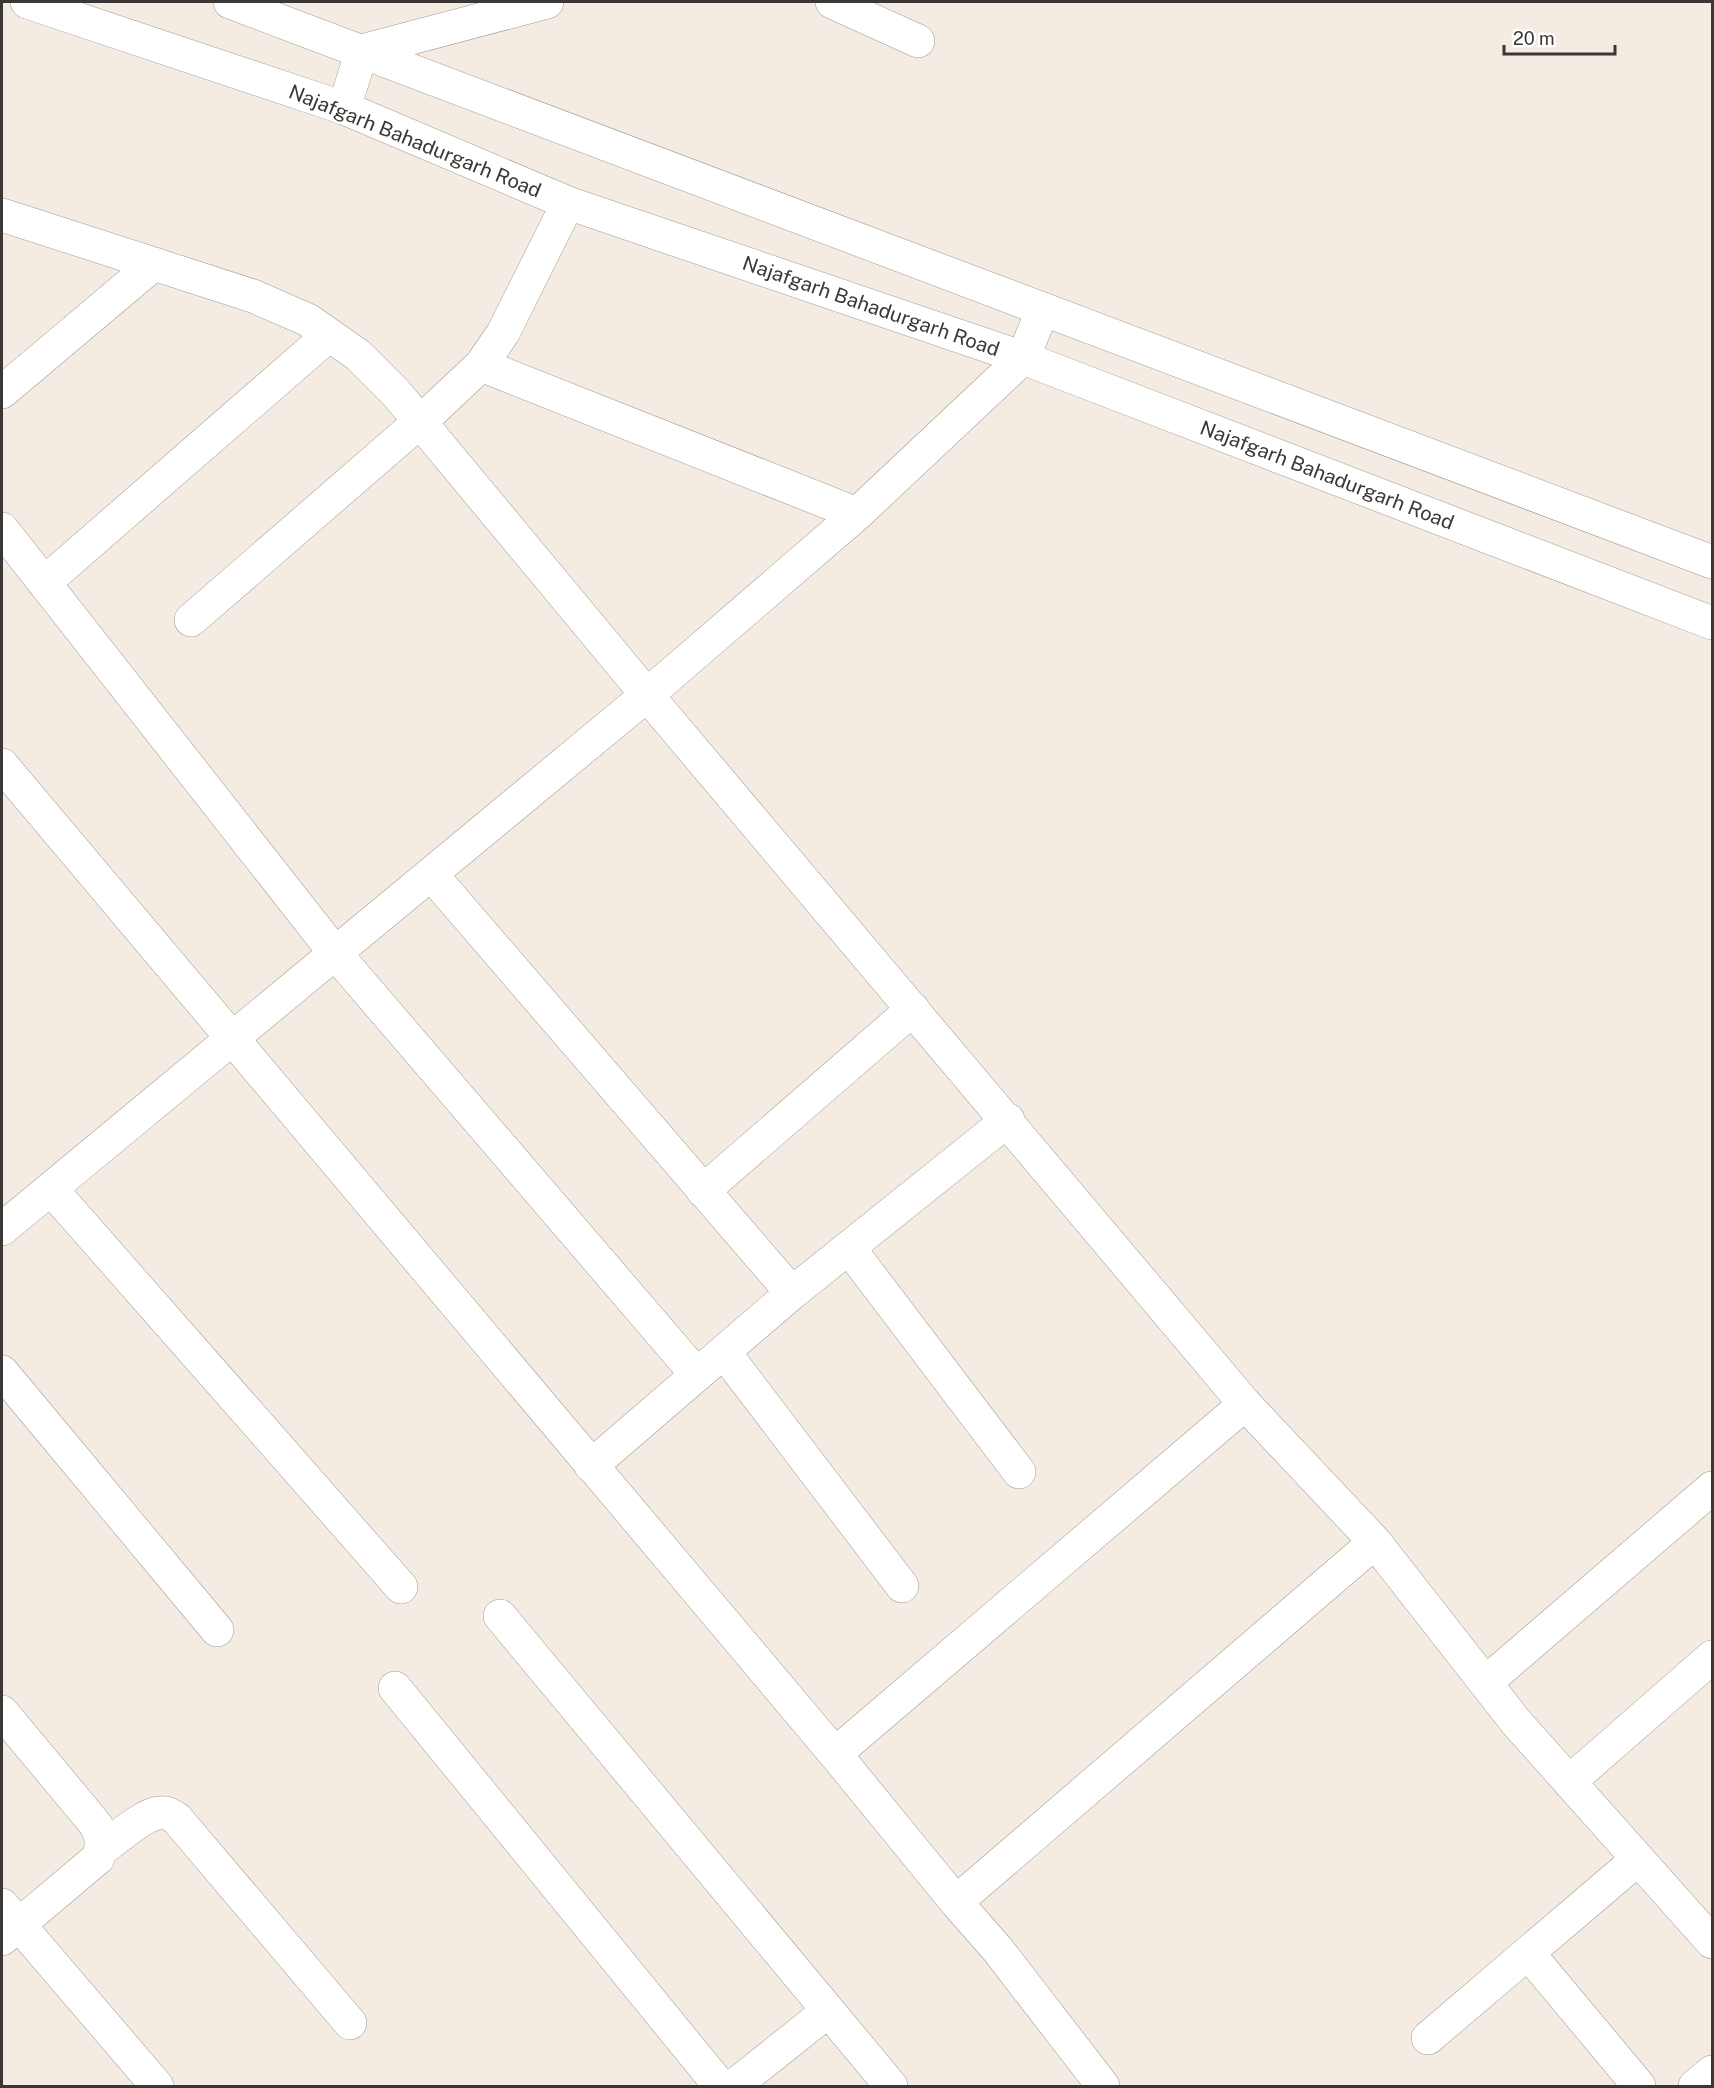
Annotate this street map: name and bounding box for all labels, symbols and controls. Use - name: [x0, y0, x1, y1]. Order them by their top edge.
- scale bar: [1504, 18, 1615, 56]
- text: 20 m: [1513, 28, 1555, 49]
- street label: Najafgarh Bahadurgarh Road: [285, 79, 545, 203]
- street label: Najafgarh Bahadurgarh Road: [739, 251, 1003, 361]
- street label: Najafgarh Bahadurgarh Road: [1197, 415, 1457, 535]

